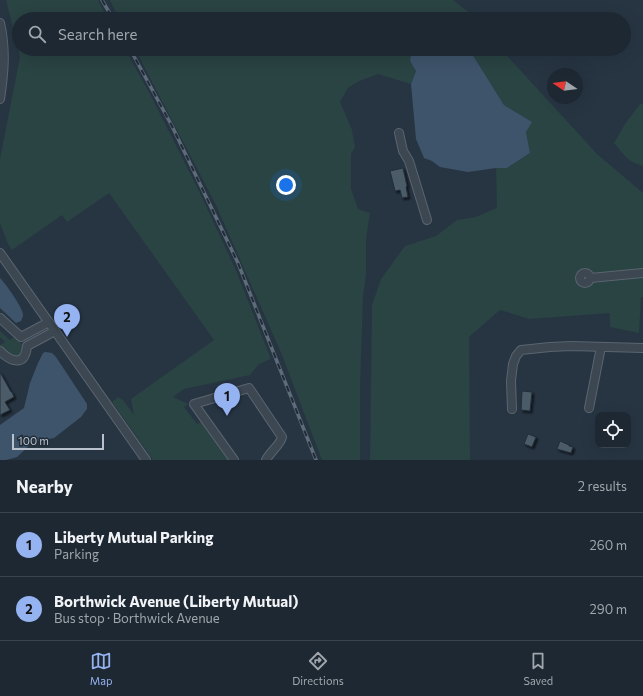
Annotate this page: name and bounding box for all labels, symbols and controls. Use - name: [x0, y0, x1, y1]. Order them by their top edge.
- search box: [12, 12, 631, 56]
- icon: search: [26, 23, 48, 45]
- text: Search here: [58, 25, 137, 43]
- north arrow: [547, 68, 583, 104]
- your location: [276, 175, 296, 195]
- pin: 2: [54, 304, 80, 337]
- pin: 1: [214, 383, 240, 416]
- map controls: [595, 412, 631, 448]
- button: locate: [595, 412, 631, 448]
- scale bar: [12, 432, 104, 451]
- text: 100 m: [18, 434, 49, 447]
- text: Nearby: [16, 476, 73, 497]
- text: 2 results: [578, 478, 627, 494]
- text: Liberty Mutual Parking: [54, 528, 214, 546]
- text: 1: [26, 537, 32, 553]
- text: 260 m: [590, 537, 627, 553]
- text: Parking: [54, 546, 99, 562]
- text: Borthwick Avenue (Liberty Mutual): [54, 592, 299, 610]
- text: 2: [25, 601, 33, 617]
- text: 290 m: [590, 601, 627, 617]
- text: Bus stop · Borthwick Avenue: [54, 610, 220, 626]
- tab: Map: [90, 650, 113, 687]
- tab: Directions: [292, 650, 344, 687]
- tab: Saved: [523, 650, 553, 687]

